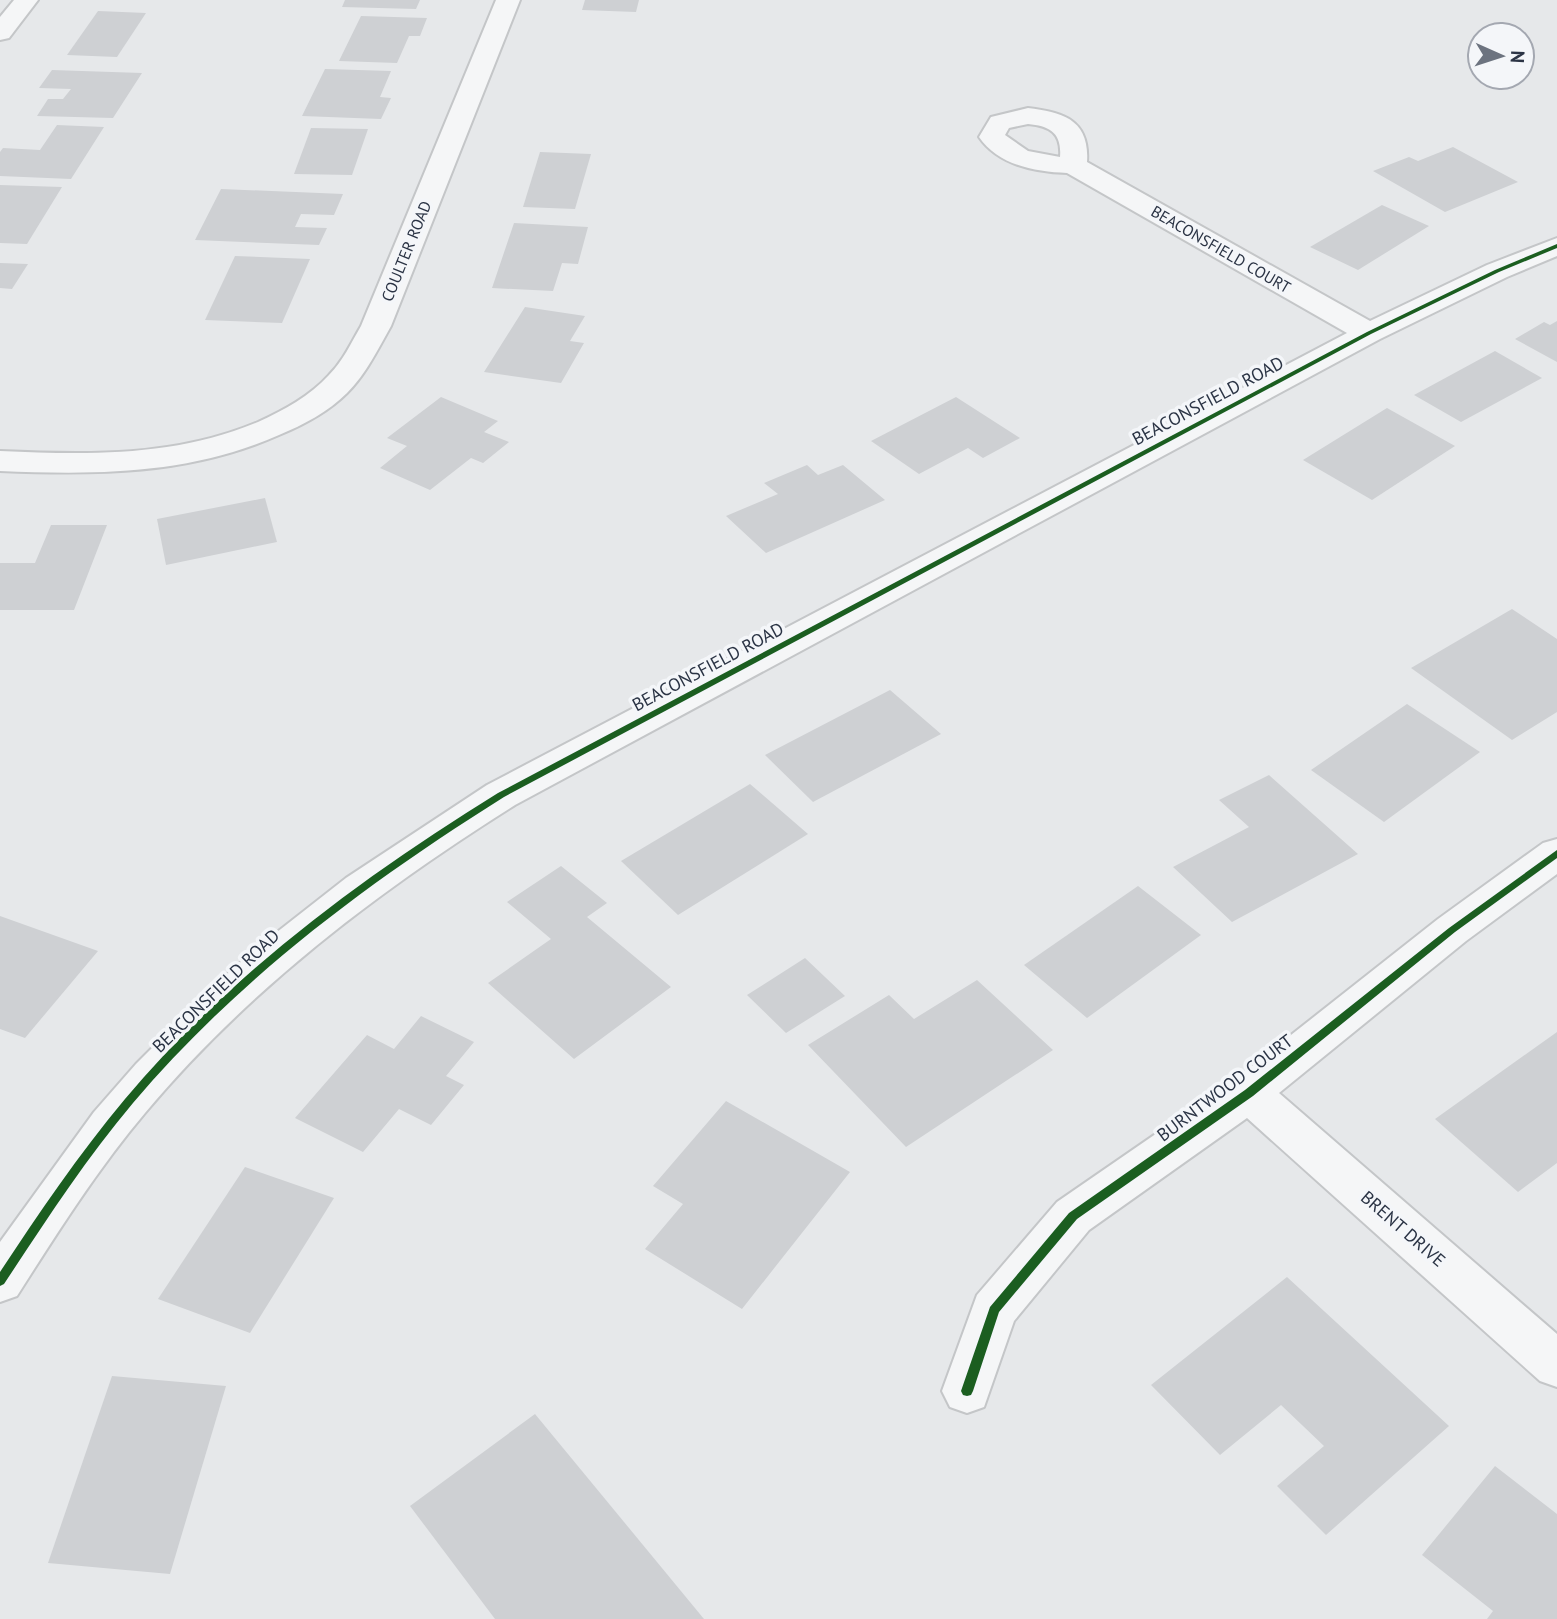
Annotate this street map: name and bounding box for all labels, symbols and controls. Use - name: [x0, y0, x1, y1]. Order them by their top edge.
- north arrow: [1466, 21, 1536, 91]
- text: N: [1506, 50, 1530, 64]
- street label: COULTER ROAD: [377, 198, 435, 304]
- street label: BEACONSFIELD COURT: [1148, 201, 1294, 297]
- street label: BEACONSFIELD ROAD: [1128, 351, 1287, 450]
- street label: BEACONSFIELD ROAD: [628, 617, 787, 716]
- street label: BEACONSFIELD ROAD: [147, 924, 284, 1057]
- street label: BURNTWOOD COURT: [1152, 1029, 1297, 1146]
- street label: BRENT DRIVE: [1356, 1186, 1450, 1272]

